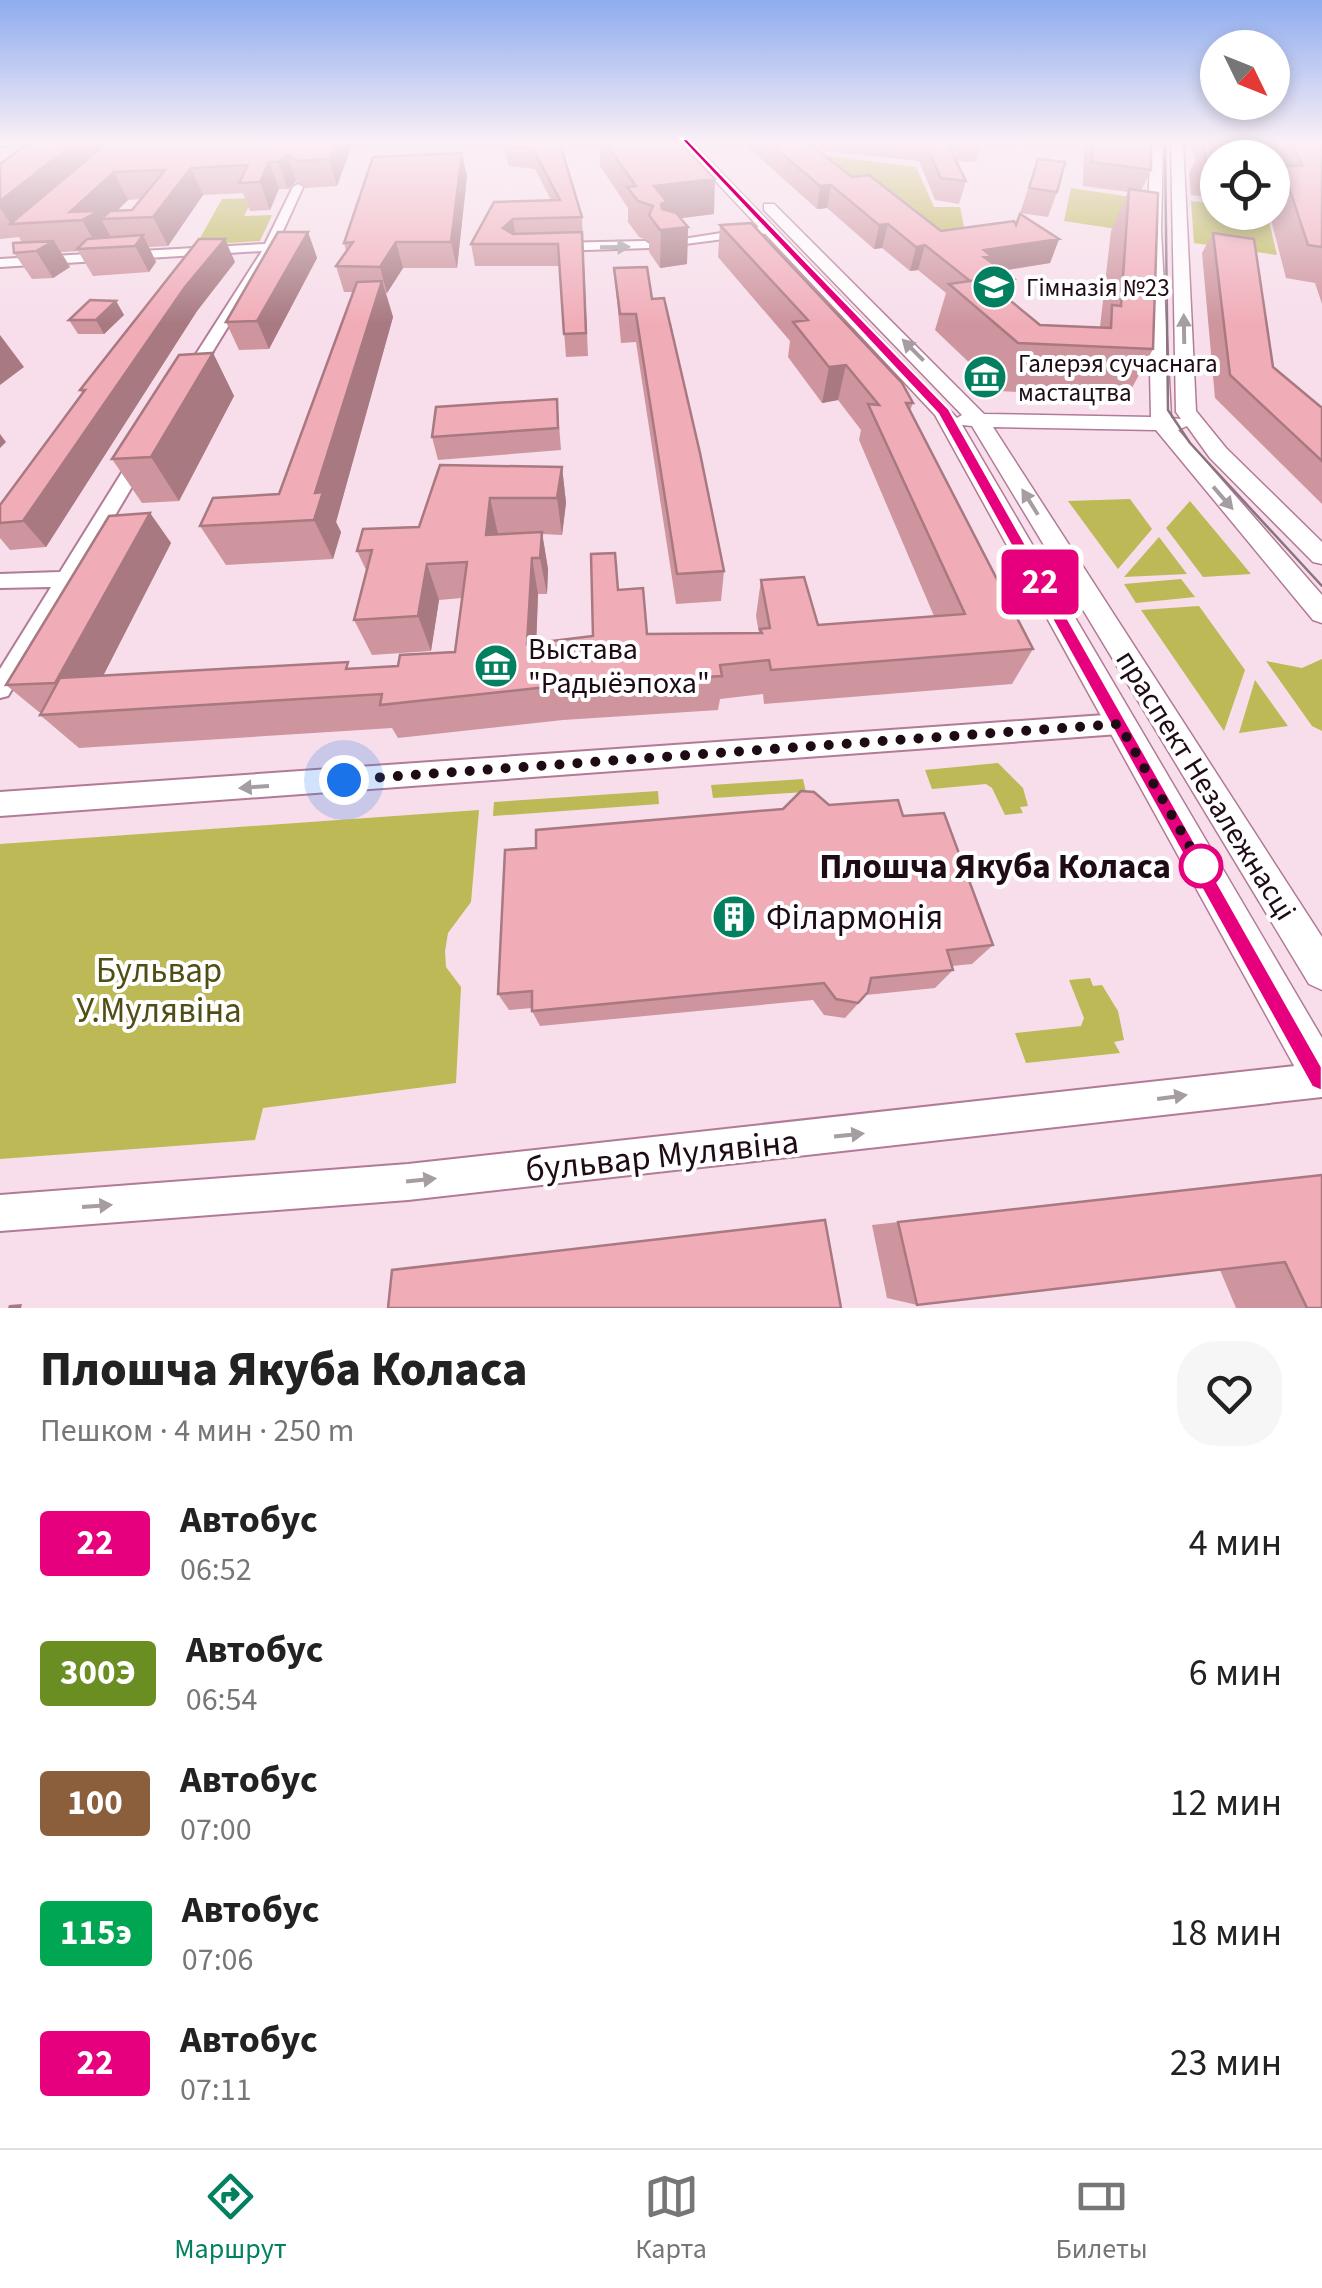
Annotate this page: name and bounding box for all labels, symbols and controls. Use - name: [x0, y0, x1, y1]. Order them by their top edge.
- north arrow: [1200, 30, 1290, 120]
- map controls: [1200, 30, 1290, 230]
- button: locate: [1200, 140, 1290, 230]
- one-way arrow: [600, 238, 632, 254]
- school or university icon: Гімназія №23: [971, 264, 1017, 310]
- place label: Гімназія №23: [1026, 270, 1170, 306]
- one-way arrow: [1175, 312, 1191, 344]
- one-way arrow: [901, 338, 925, 362]
- place label: Галерэя сучаснага мастацтва: [1018, 346, 1218, 411]
- museum icon: Галерэя сучаснага мастацтва: [962, 354, 1008, 400]
- one-way arrow: [1211, 486, 1233, 511]
- one-way arrow: [1021, 489, 1040, 516]
- line badge: 22: [995, 550, 1085, 614]
- text: 22: [1022, 557, 1058, 607]
- place label: Выстава "Радыёэпоха": [528, 628, 710, 705]
- street label: праспект Незалежнасці: [1105, 642, 1306, 929]
- museum icon: Выстава "Радыёэпоха": [473, 643, 519, 689]
- your location: [319, 755, 369, 805]
- one-way arrow: [237, 779, 269, 795]
- place label: Плошча Якуба Коласа: [819, 842, 1171, 892]
- marker: Плошча Якуба Коласа: [1180, 845, 1222, 887]
- place label: Філармонія: [766, 893, 943, 943]
- building icon: Філармонія: [711, 894, 757, 940]
- park label: Бульвар У.Мулявіна: [76, 946, 242, 1036]
- one-way arrow: [1156, 1089, 1188, 1105]
- street label: бульвар Мулявіна: [523, 1117, 801, 1195]
- one-way arrow: [833, 1127, 865, 1143]
- one-way arrow: [406, 1172, 438, 1188]
- one-way arrow: [82, 1197, 114, 1213]
- text: Плошча Якуба Коласа: [40, 1336, 528, 1404]
- button: heart: [1177, 1341, 1282, 1446]
- text: Пешком · 4 мин · 250 m: [40, 1408, 354, 1454]
- text: Автобус: [180, 1493, 318, 1547]
- text: 4 мин: [1189, 1516, 1282, 1570]
- text: 22: [77, 1518, 113, 1568]
- text: 06:52: [180, 1547, 252, 1593]
- text: Автобус: [186, 1623, 324, 1677]
- text: 6 мин: [1189, 1646, 1282, 1700]
- text: 300Э: [60, 1648, 136, 1698]
- text: 06:54: [186, 1677, 257, 1723]
- text: Автобус: [180, 1753, 318, 1807]
- text: 12 мин: [1170, 1776, 1282, 1830]
- text: 100: [67, 1778, 123, 1828]
- text: 07:00: [180, 1807, 252, 1853]
- text: Автобус: [182, 1883, 320, 1937]
- text: 18 мин: [1170, 1906, 1282, 1960]
- text: 115э: [60, 1908, 132, 1958]
- text: 07:06: [182, 1937, 253, 1983]
- text: Автобус: [180, 2013, 318, 2067]
- text: 23 мин: [1170, 2036, 1282, 2090]
- text: 22: [77, 2038, 113, 2088]
- text: 07:11: [180, 2067, 252, 2113]
- tab: Маршрут: [174, 2169, 287, 2269]
- tab: Карта: [635, 2169, 707, 2269]
- tab: Билеты: [1055, 2169, 1148, 2269]

